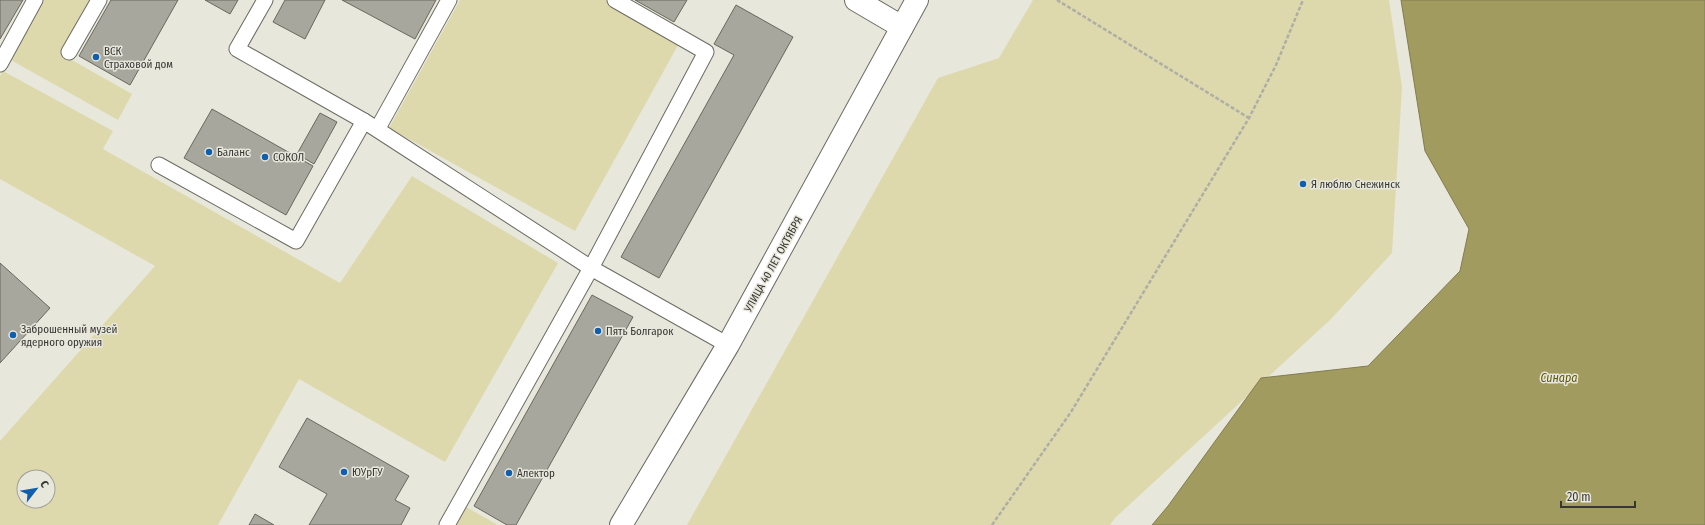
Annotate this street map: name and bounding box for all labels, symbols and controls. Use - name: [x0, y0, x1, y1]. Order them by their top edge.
- place label: ВСК Страховой дом: [104, 45, 173, 71]
- marker: ВСК Страховой дом: [91, 52, 101, 62]
- place label: Баланс: [217, 146, 250, 159]
- marker: Баланс: [204, 147, 214, 157]
- place label: СОКОЛ: [273, 151, 304, 164]
- marker: СОКОЛ: [260, 152, 270, 162]
- place label: Я люблю Снежинск: [1311, 178, 1401, 191]
- marker: Я люблю Снежинск: [1298, 179, 1308, 189]
- street label: УЛИЦА 40 ЛЕТ ОКТЯБРЯ: [741, 214, 805, 315]
- place label: Заброшенный музей ядерного оружия: [21, 323, 118, 349]
- place label: Пять Болгарок: [606, 325, 674, 338]
- marker: Пять Болгарок: [593, 326, 603, 336]
- marker: Заброшенный музей ядерного оружия: [8, 330, 18, 340]
- water label: Синара: [1540, 371, 1578, 385]
- place label: ЮУрГУ: [352, 466, 383, 479]
- marker: ЮУрГУ: [339, 467, 349, 477]
- place label: Алектор: [517, 467, 555, 480]
- marker: Алектор: [504, 468, 514, 478]
- north arrow: [16, 469, 56, 509]
- text: С: [37, 478, 51, 490]
- scale bar: [1561, 483, 1635, 509]
- text: 20 m: [1567, 490, 1591, 504]

